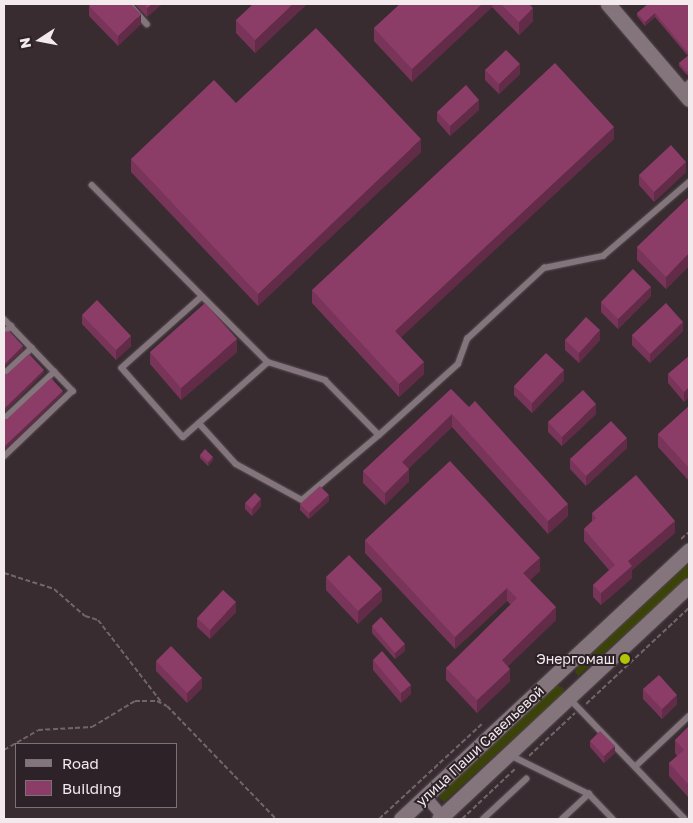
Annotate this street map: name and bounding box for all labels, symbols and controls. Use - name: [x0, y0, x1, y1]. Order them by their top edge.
- north arrow: [15, 15, 65, 65]
- text: N: [15, 36, 34, 50]
- place label: Энергомаш: [536, 651, 615, 667]
- marker: Энергомаш: [619, 653, 631, 665]
- street label: улица Паши Савельевой: [413, 682, 547, 810]
- legend: [15, 743, 178, 808]
- text: Road: [62, 754, 99, 772]
- text: Building: [62, 779, 122, 797]

